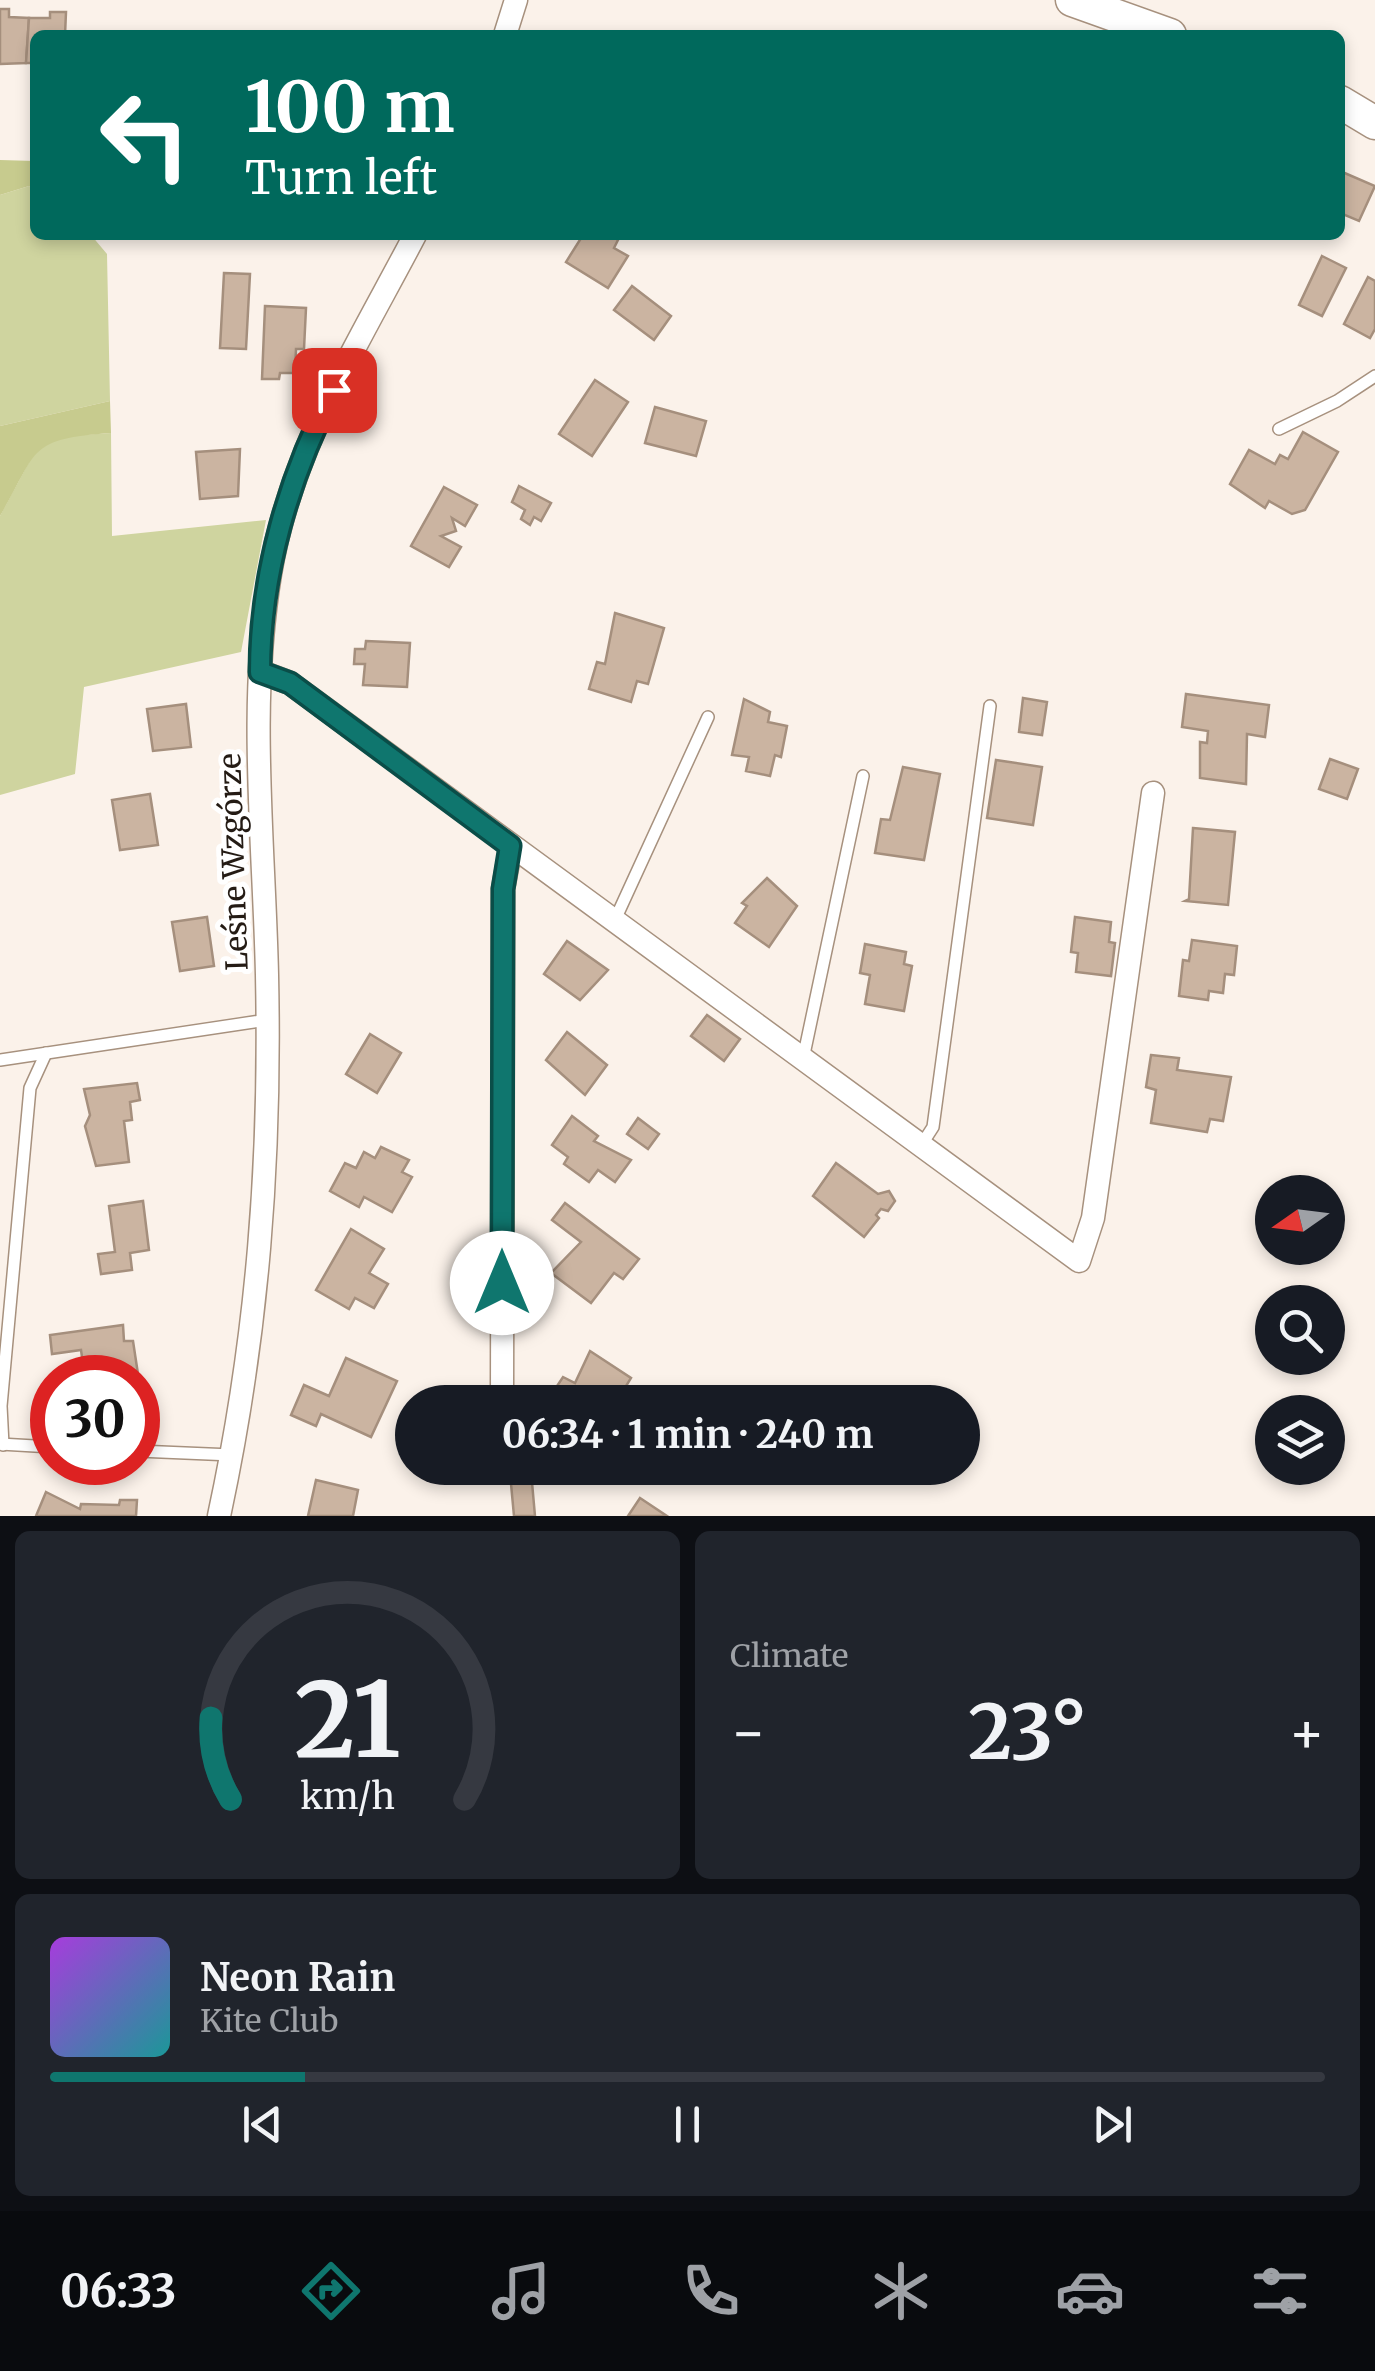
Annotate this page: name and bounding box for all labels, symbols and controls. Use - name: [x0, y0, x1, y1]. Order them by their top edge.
- text: 100 m: [245, 63, 455, 151]
- icon: left: [80, 70, 210, 200]
- text: Turn left: [245, 150, 437, 206]
- pin: [292, 348, 377, 433]
- icon: arrive: [307, 363, 362, 418]
- street label: Leśne Wzgórze: [210, 753, 256, 971]
- north arrow: [1255, 1175, 1345, 1265]
- map controls: [1255, 1175, 1345, 1485]
- position arrow: [450, 1231, 554, 1335]
- button: search: [1255, 1285, 1345, 1375]
- speed limit sign: 30: [30, 1355, 160, 1485]
- button: layers: [1255, 1395, 1345, 1485]
- text: 06:34 · 1 min · 240 m: [502, 1411, 873, 1458]
- text: Climate: [730, 1636, 848, 1676]
- text: 21: [294, 1655, 401, 1785]
- text: 23°: [968, 1685, 1087, 1779]
- text: −: [730, 1698, 767, 1767]
- text: +: [1288, 1698, 1325, 1767]
- text: km/h: [300, 1774, 395, 1819]
- text: Neon Rain: [200, 1954, 395, 2001]
- text: Kite Club: [200, 2001, 338, 2041]
- icon: previous: [235, 2097, 290, 2152]
- icon: pause: [660, 2097, 715, 2152]
- icon: next: [1085, 2097, 1140, 2152]
- icon: directions: [296, 2256, 366, 2326]
- icon: music: [486, 2256, 556, 2326]
- icon: phone: [676, 2256, 746, 2326]
- icon: climate: [866, 2256, 936, 2326]
- icon: car: [1055, 2256, 1125, 2326]
- icon: filters: [1245, 2256, 1315, 2326]
- text: 06:33: [60, 2263, 176, 2319]

